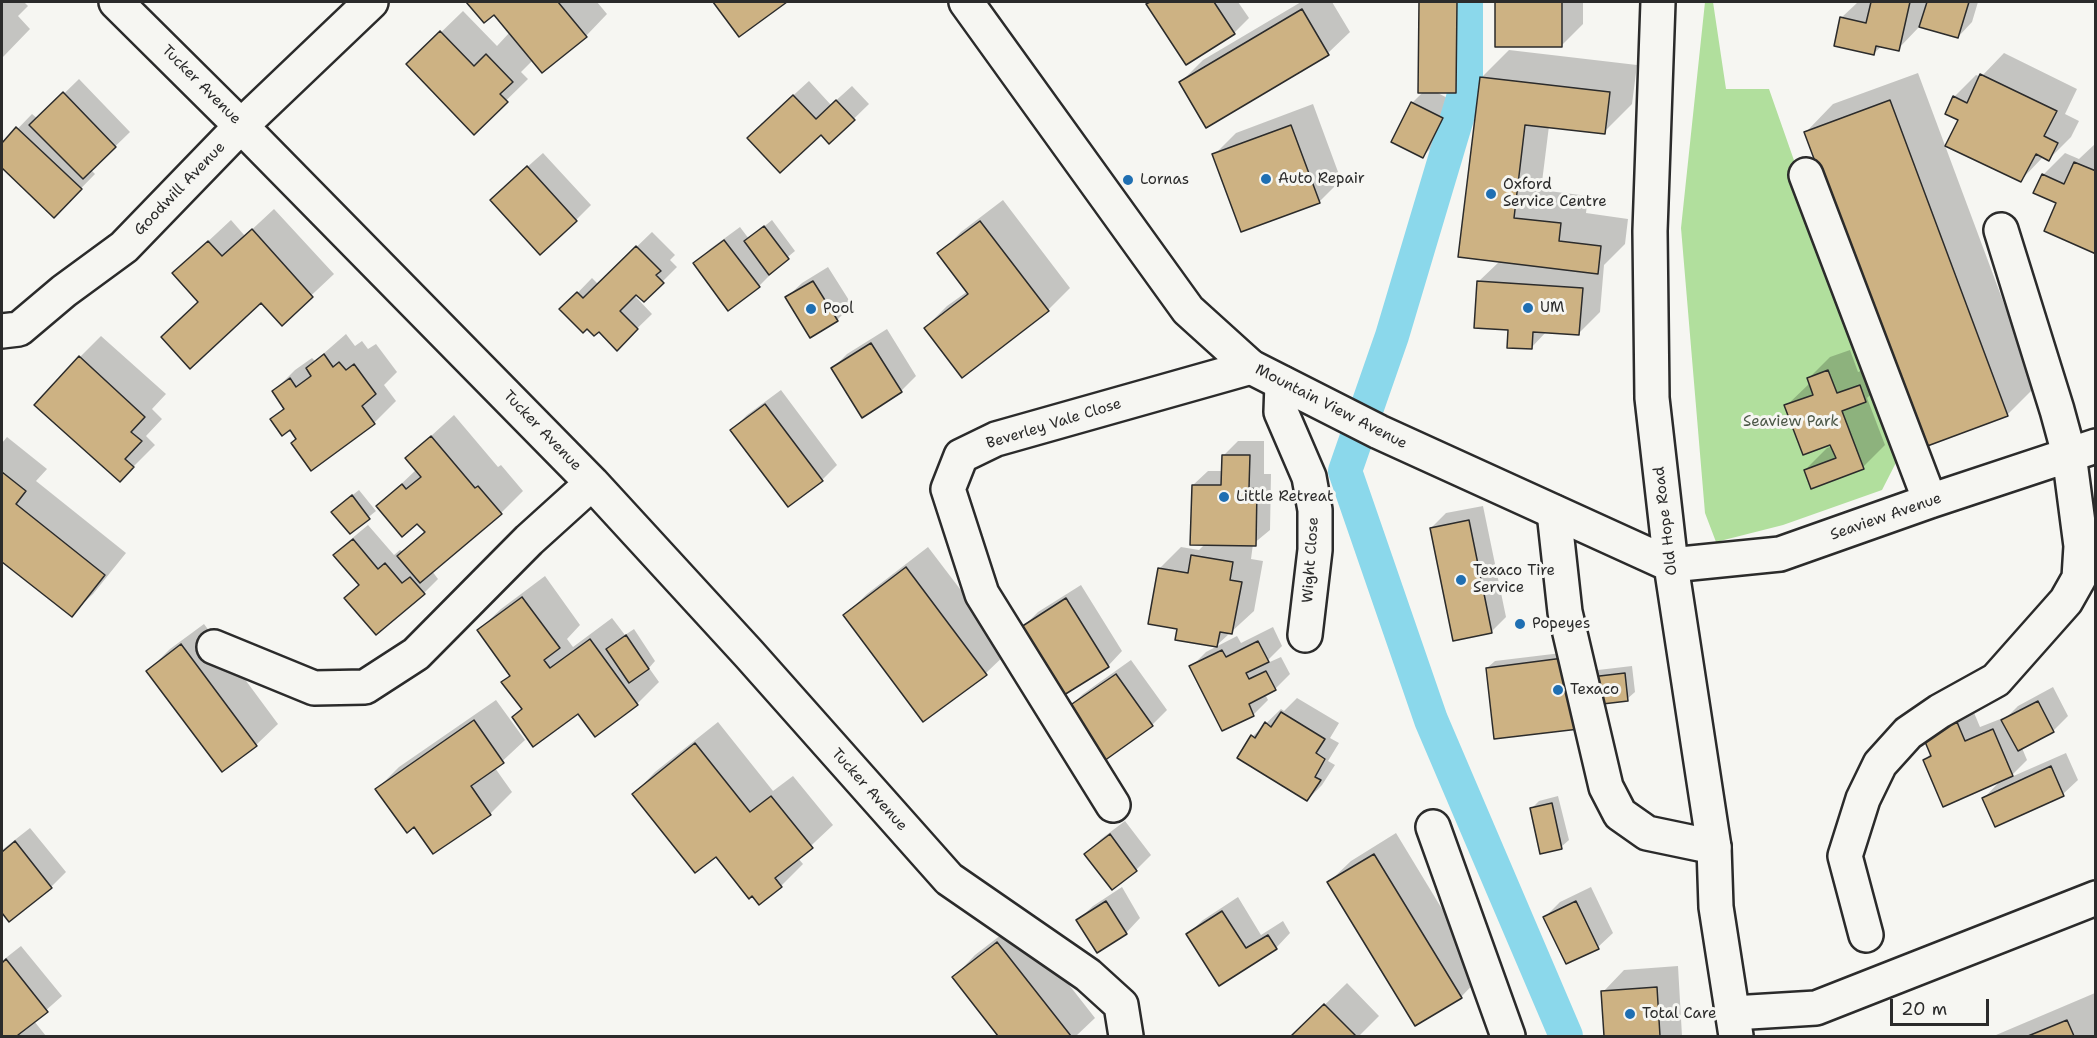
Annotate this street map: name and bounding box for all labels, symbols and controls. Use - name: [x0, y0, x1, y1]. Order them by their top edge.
- street label: Tucker Avenue: [158, 42, 244, 128]
- street label: Goodwill Avenue: [131, 139, 229, 239]
- place label: Auto Repair: [1278, 170, 1365, 188]
- place label: Lornas: [1140, 171, 1189, 189]
- marker: Auto Repair: [1259, 172, 1273, 186]
- marker: Lornas: [1121, 173, 1135, 187]
- place label: Oxford Service Centre: [1503, 176, 1607, 211]
- marker: Oxford Service Centre: [1484, 187, 1498, 201]
- place label: UM: [1540, 299, 1564, 317]
- place label: Pool: [823, 300, 854, 318]
- marker: UM: [1521, 301, 1535, 315]
- marker: Pool: [804, 302, 818, 316]
- street label: Mountain View Avenue: [1252, 361, 1410, 453]
- street label: Tucker Avenue: [499, 387, 585, 475]
- street label: Beverley Vale Close: [984, 395, 1124, 453]
- park label: Seaview Park: [1743, 413, 1839, 431]
- street label: Old Hope Road: [1650, 466, 1682, 576]
- place label: Little Retreat: [1236, 488, 1333, 506]
- marker: Little Retreat: [1217, 490, 1231, 504]
- street label: Seaview Avenue: [1828, 490, 1944, 544]
- street label: Wight Close: [1299, 516, 1323, 604]
- place label: Texaco Tire Service: [1473, 562, 1555, 597]
- marker: Texaco Tire Service: [1454, 573, 1468, 587]
- place label: Popeyes: [1532, 615, 1590, 633]
- marker: Popeyes: [1513, 617, 1527, 631]
- place label: Texaco: [1570, 681, 1619, 699]
- marker: Texaco: [1551, 683, 1565, 697]
- street label: Tucker Avenue: [827, 745, 911, 835]
- scale bar: [1893, 987, 1992, 1025]
- text: 20 m: [1901, 997, 1947, 1021]
- place label: Total Care: [1642, 1005, 1716, 1023]
- marker: Total Care: [1623, 1007, 1637, 1021]

